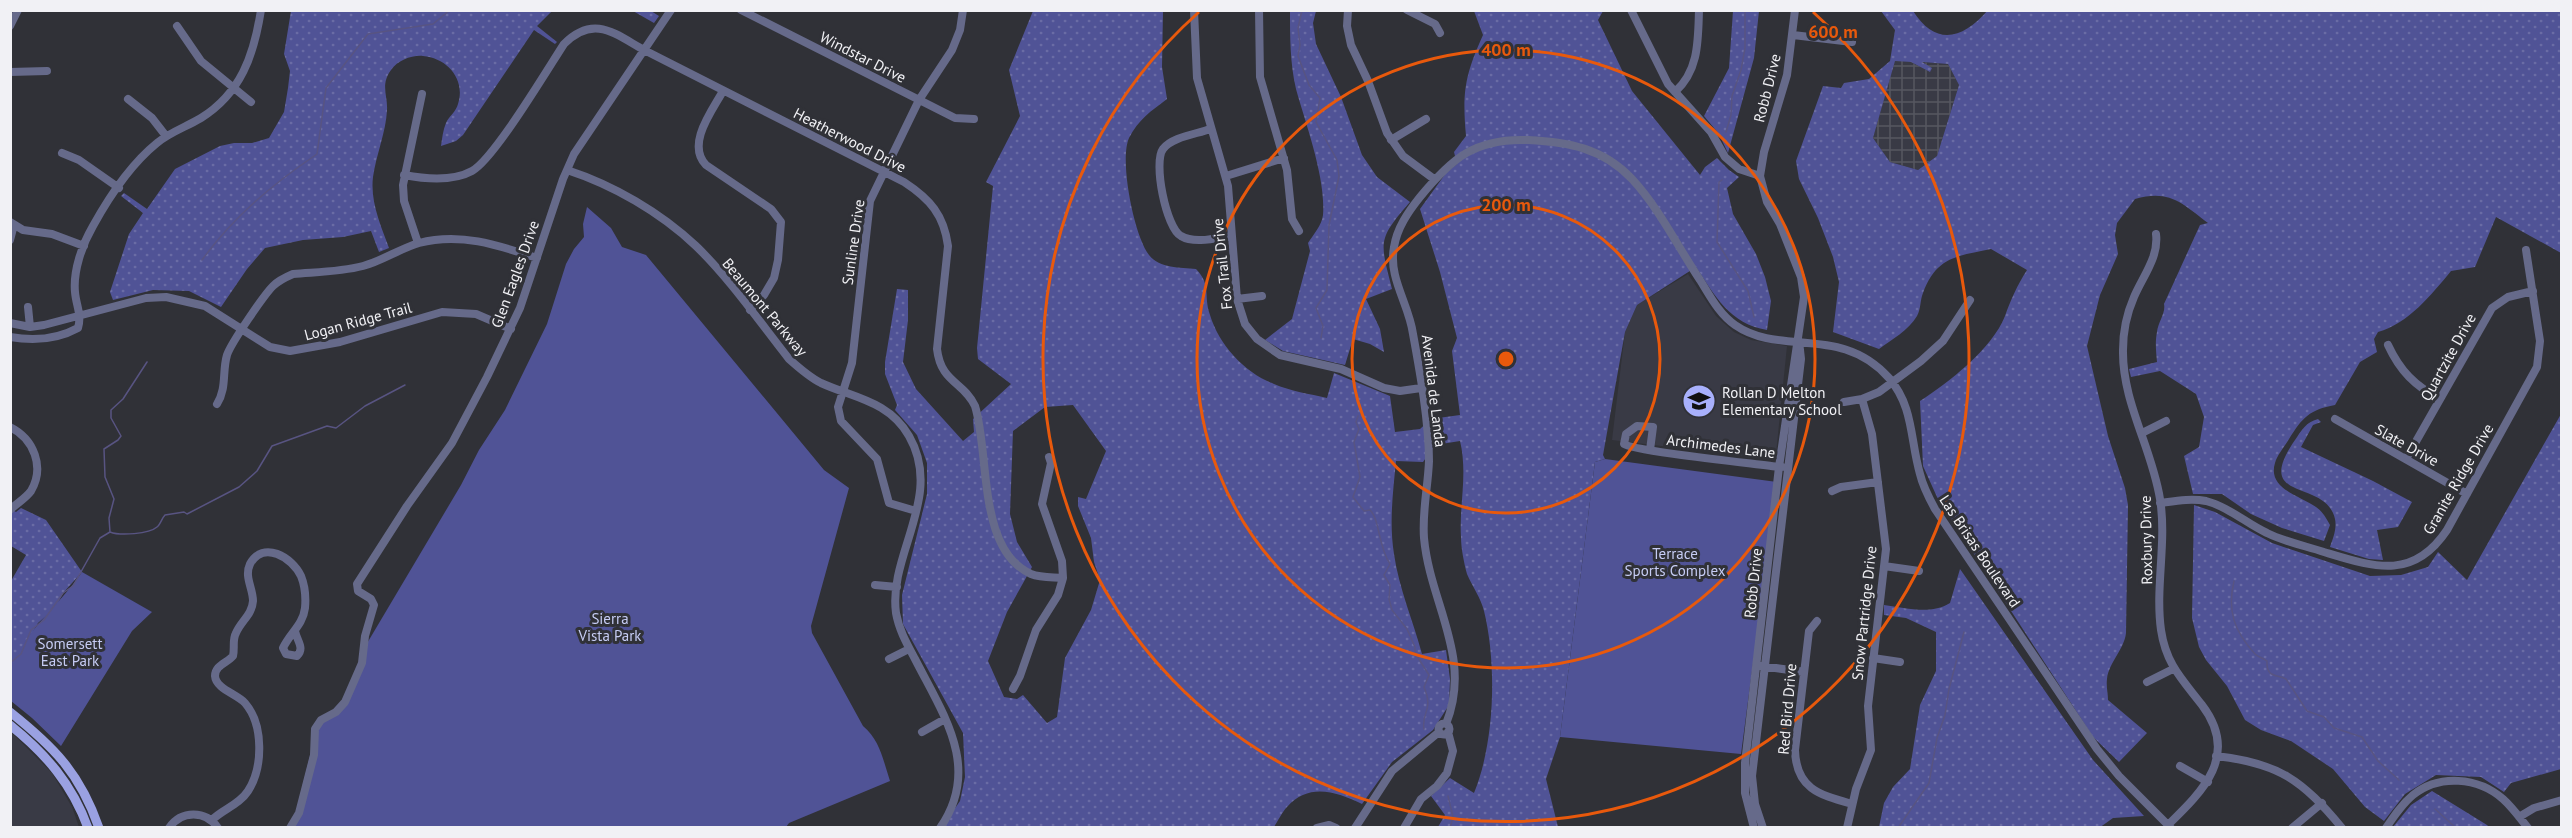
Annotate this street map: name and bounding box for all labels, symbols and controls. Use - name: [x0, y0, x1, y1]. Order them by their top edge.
- text: 600 m: [1808, 20, 1858, 43]
- street label: Windstar Drive: [817, 27, 909, 87]
- text: 400 m: [1481, 38, 1531, 61]
- street label: Robb Drive: [1749, 52, 1785, 124]
- street label: Heatherwood Drive: [791, 103, 909, 177]
- text: 200 m: [1481, 193, 1531, 216]
- street label: Sunline Drive: [838, 198, 868, 286]
- street label: Fox Trail Drive: [1208, 217, 1236, 311]
- street label: Glen Eagles Drive: [487, 218, 543, 330]
- street label: Beaumont Parkway: [718, 254, 812, 360]
- street label: Logan Ridge Trail: [302, 297, 414, 344]
- street label: Quartzite Drive: [2416, 310, 2480, 404]
- street label: Avenida de Landa: [1418, 334, 1450, 448]
- centre of rings: [1496, 349, 1516, 369]
- school or university icon: Rollan D Melton Elementary School: [1681, 383, 1717, 419]
- place label: Rollan D Melton Elementary School: [1722, 383, 1842, 419]
- street label: Slate Drive: [2372, 420, 2442, 470]
- street label: Granite Ridge Drive: [2419, 420, 2497, 538]
- street label: Archimedes Lane: [1666, 430, 1776, 462]
- street label: Las Brisas Boulevard: [1935, 491, 2025, 611]
- street label: Roxbury Drive: [2136, 495, 2156, 585]
- park label: Terrace Sports Complex: [1625, 544, 1726, 580]
- street label: Snow Partridge Drive: [1847, 545, 1881, 681]
- street label: Robb Drive: [1740, 547, 1766, 619]
- park label: Sierra Vista Park: [578, 609, 642, 645]
- park label: Somersett East Park: [37, 634, 103, 670]
- street label: Red Bird Drive: [1774, 663, 1800, 755]

